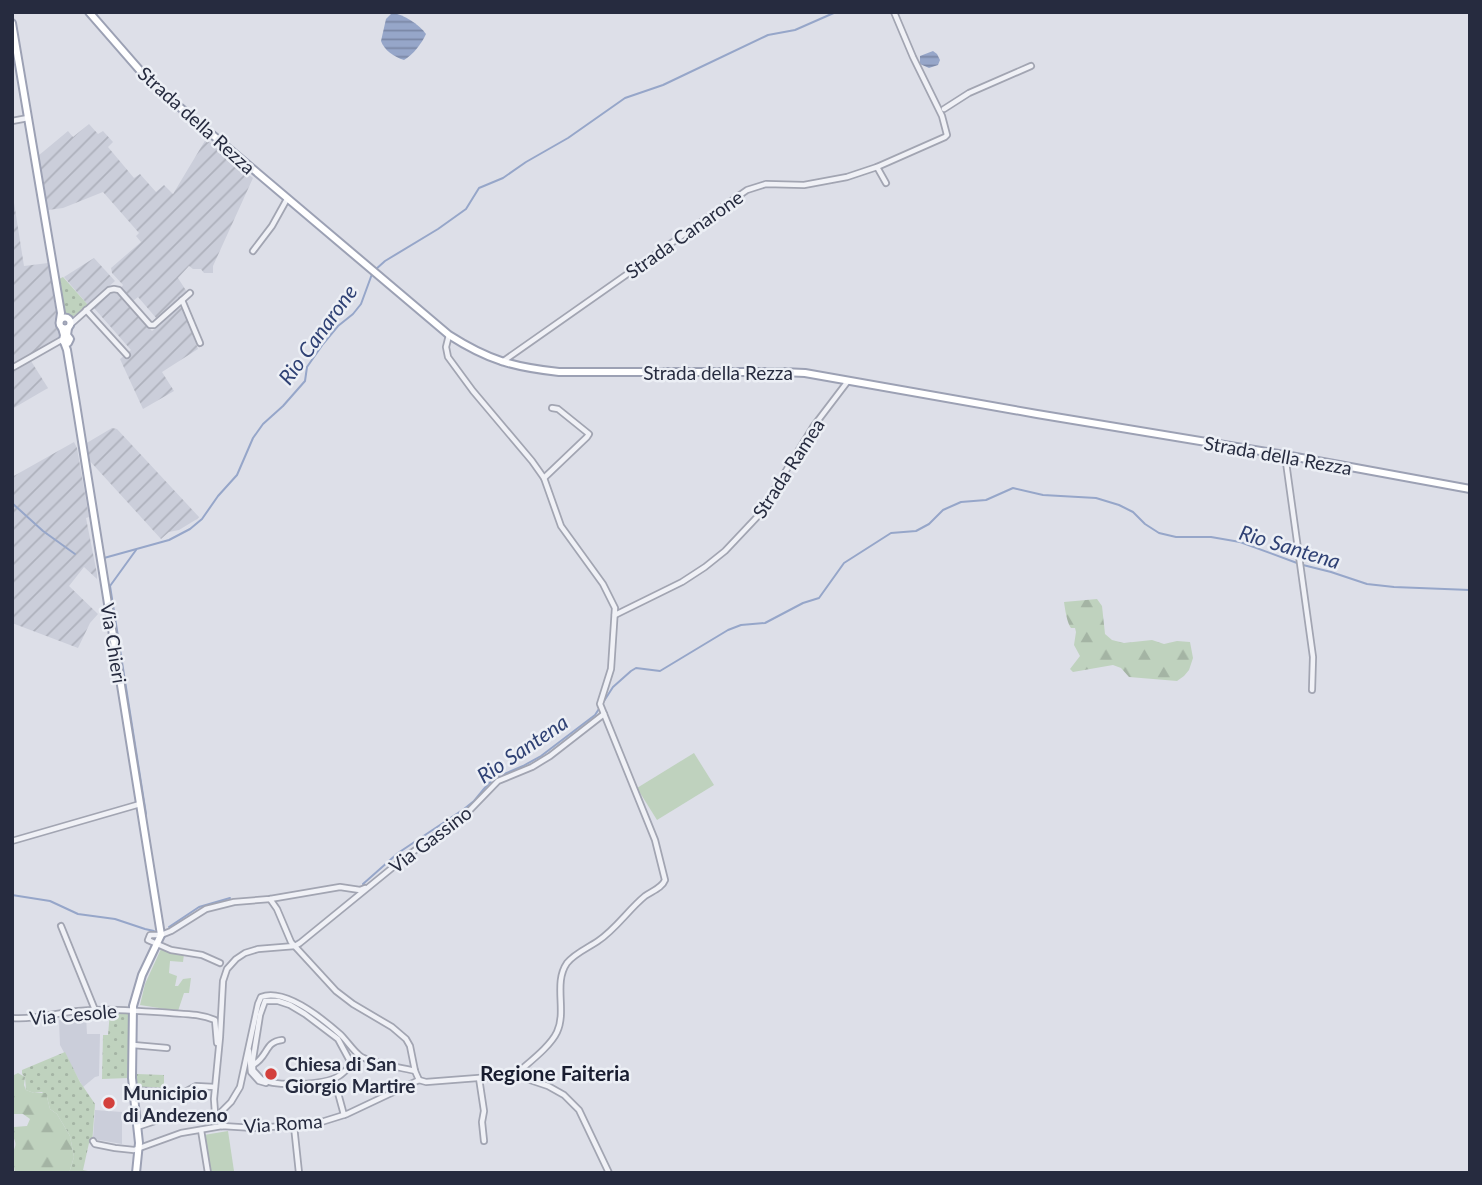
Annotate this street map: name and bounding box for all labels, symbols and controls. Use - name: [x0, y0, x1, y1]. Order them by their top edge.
- street label: Strada della Rezza: [134, 61, 260, 179]
- street label: Strada Canarone: [621, 185, 747, 283]
- water label: Rio Canarone: [272, 279, 362, 389]
- street label: Strada della Rezza: [643, 361, 793, 384]
- street label: Strada Ramea: [747, 414, 829, 522]
- street label: Strada della Rezza: [1202, 431, 1354, 479]
- water label: Rio Santena: [1237, 519, 1343, 573]
- street label: Via Chieri: [96, 601, 132, 685]
- water label: Rio Santena: [472, 708, 572, 788]
- street label: Via Gassino: [384, 801, 476, 877]
- street label: Via Cesole: [28, 999, 118, 1029]
- place label: Chiesa di San Giorgio Martire: [285, 1052, 416, 1097]
- district label: Regione Faiteria: [480, 1060, 630, 1085]
- marker: Chiesa di San Giorgio Martire: [263, 1066, 279, 1082]
- place label: Municipio di Andezeno: [123, 1081, 228, 1126]
- marker: Municipio di Andezeno: [101, 1095, 117, 1111]
- street label: Via Roma: [243, 1109, 323, 1137]

